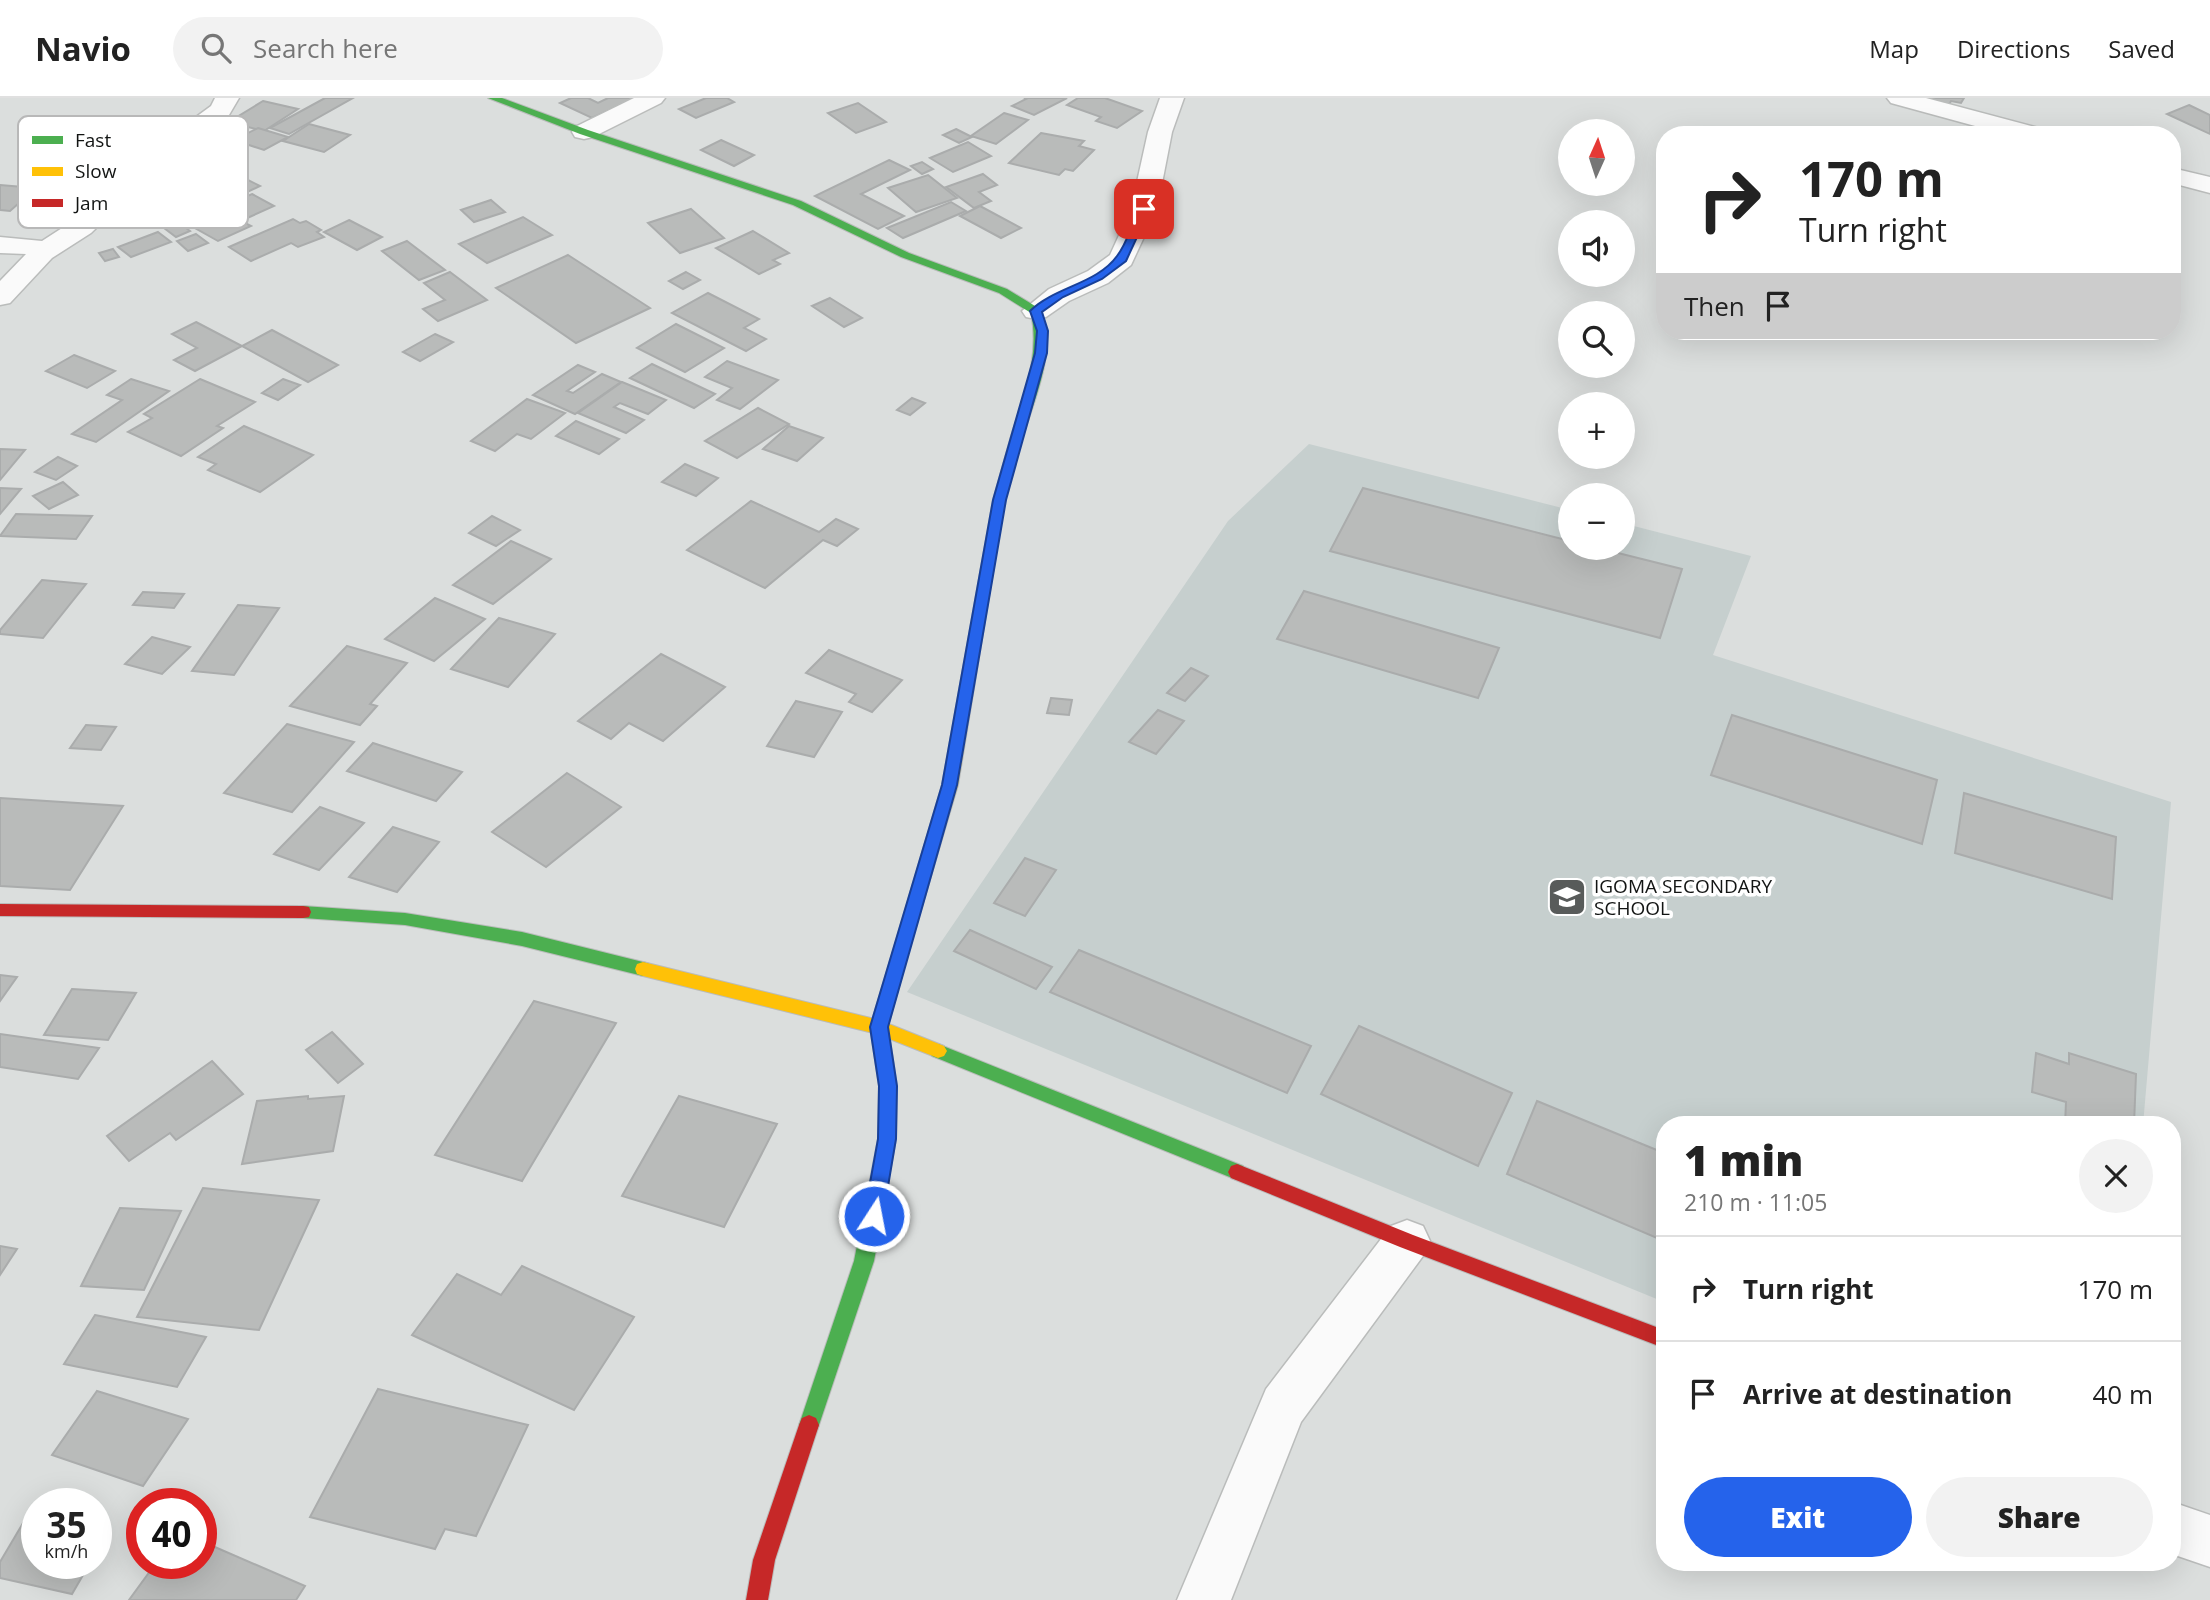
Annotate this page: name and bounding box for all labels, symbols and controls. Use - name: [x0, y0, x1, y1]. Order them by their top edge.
- search box: [173, 17, 663, 80]
- text: Navio: [35, 26, 131, 71]
- icon: search: [197, 29, 235, 67]
- text: Search here: [253, 30, 398, 66]
- text: Map: [1869, 32, 1919, 65]
- text: Directions: [1957, 32, 2070, 65]
- text: Saved: [2108, 32, 2175, 65]
- legend: [18, 116, 248, 228]
- north arrow: [1558, 119, 1634, 196]
- map controls: [1558, 119, 1635, 560]
- text: Fast: [75, 127, 111, 153]
- text: 170 m: [1799, 145, 1944, 211]
- icon: right: [1684, 154, 1775, 245]
- text: Slow: [75, 158, 117, 184]
- pin: [1114, 179, 1174, 239]
- text: Jam: [73, 190, 108, 216]
- icon: arrive: [1125, 190, 1163, 228]
- text: Turn right: [1799, 208, 1947, 251]
- button: sound: [1558, 210, 1635, 287]
- icon: arrive: [1759, 287, 1797, 325]
- text: Then: [1684, 288, 1745, 324]
- button: search: [1558, 301, 1635, 378]
- button: +: [1558, 392, 1635, 469]
- button: −: [1558, 483, 1635, 560]
- place label: IGOMA SECONDARY SCHOOL: [1594, 873, 1772, 921]
- school or university icon: IGOMA SECONDARY SCHOOL: [1546, 876, 1588, 918]
- text: 1 min: [1684, 1131, 1803, 1188]
- button: close: [2079, 1139, 2153, 1213]
- position arrow: [837, 1179, 911, 1253]
- text: 210 m · 11:05: [1684, 1186, 1827, 1218]
- icon: right: [1684, 1270, 1722, 1308]
- text: Turn right: [1743, 1271, 1874, 1307]
- text: 170 m: [2078, 1271, 2153, 1307]
- icon: arrive: [1684, 1375, 1722, 1413]
- text: Arrive at destination: [1743, 1376, 2012, 1412]
- text: 40 m: [2092, 1376, 2153, 1412]
- button: Exit: [1684, 1477, 1912, 1557]
- button: Share: [1926, 1477, 2153, 1557]
- speed limit sign: 40: [126, 1488, 217, 1579]
- text: 35: [46, 1501, 87, 1548]
- text: km/h: [45, 1539, 88, 1563]

